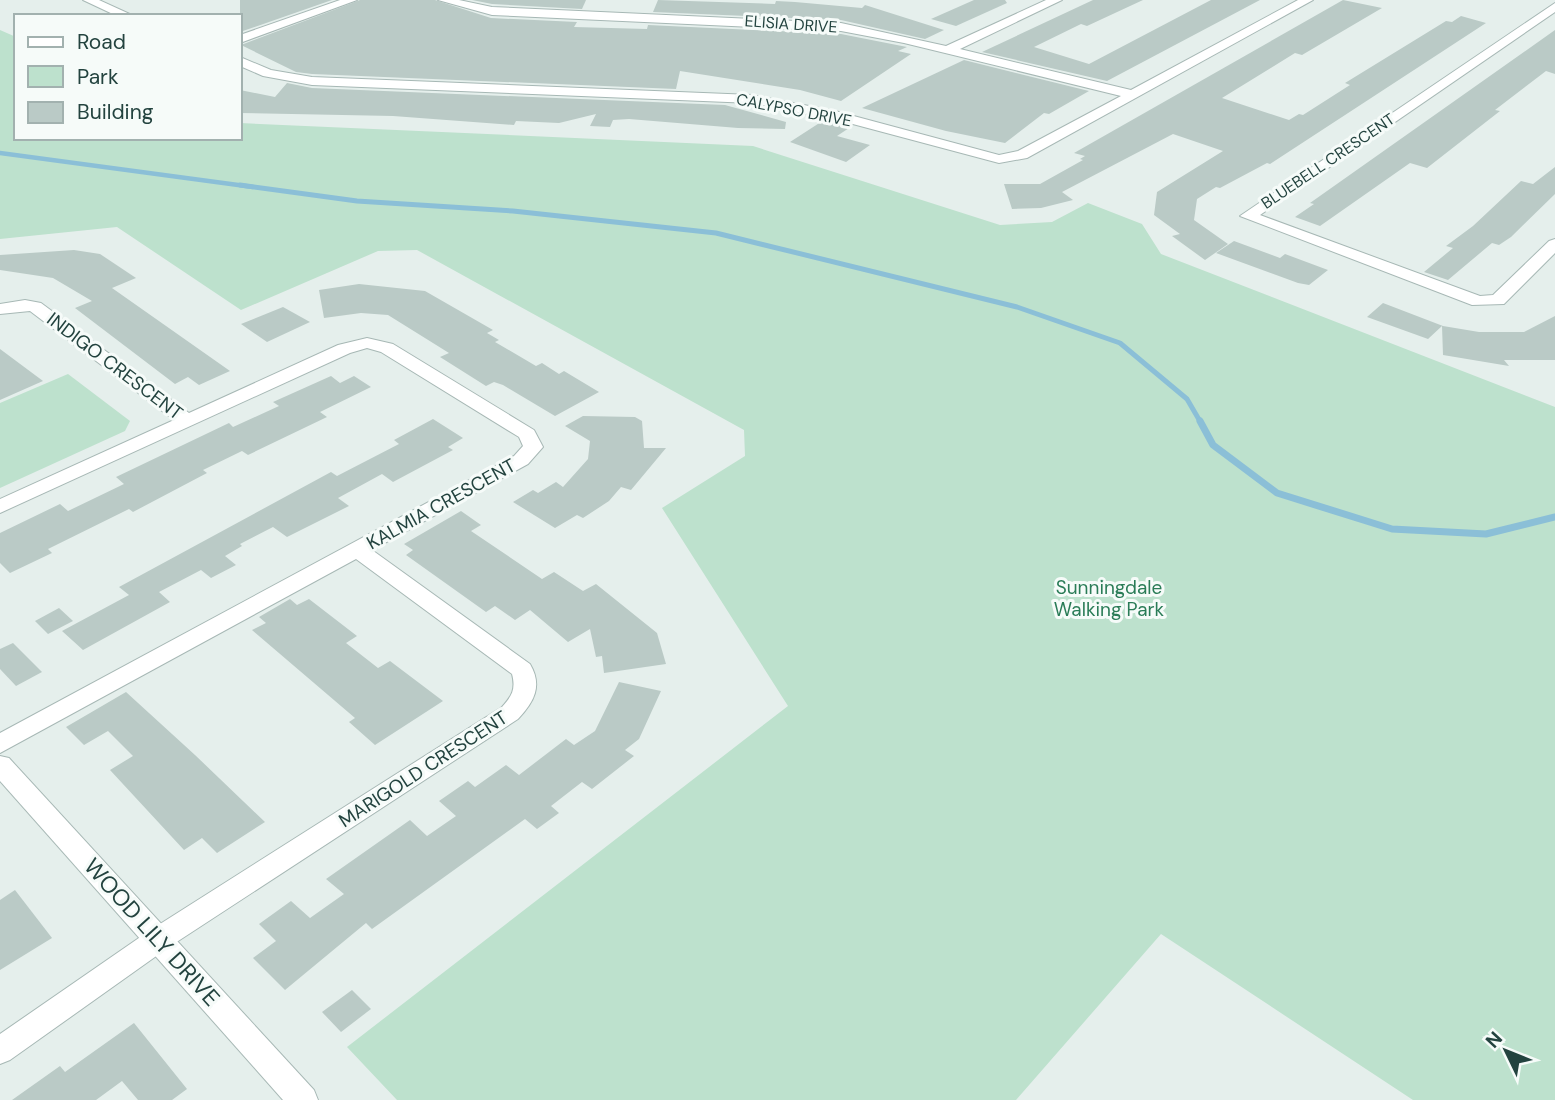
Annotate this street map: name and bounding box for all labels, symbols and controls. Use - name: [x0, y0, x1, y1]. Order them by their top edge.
- street label: ELISIA DRIVE: [744, 10, 838, 38]
- legend: [14, 14, 242, 140]
- text: Road: [77, 28, 126, 56]
- text: Park: [77, 63, 119, 91]
- street label: CALYPSO DRIVE: [735, 89, 853, 131]
- text: Building: [77, 98, 154, 126]
- street label: BLUEBELL CRESCENT: [1257, 108, 1399, 214]
- street label: INDIGO CRESCENT: [42, 307, 188, 426]
- street label: KALMIA CRESCENT: [362, 453, 520, 555]
- park label: Sunningdale Walking Park: [1054, 575, 1165, 622]
- street label: MARIGOLD CRESCENT: [334, 705, 512, 833]
- street label: WOOD LILY DRIVE: [78, 852, 226, 1012]
- north arrow: [1471, 1016, 1541, 1086]
- text: N: [1480, 1026, 1508, 1053]

